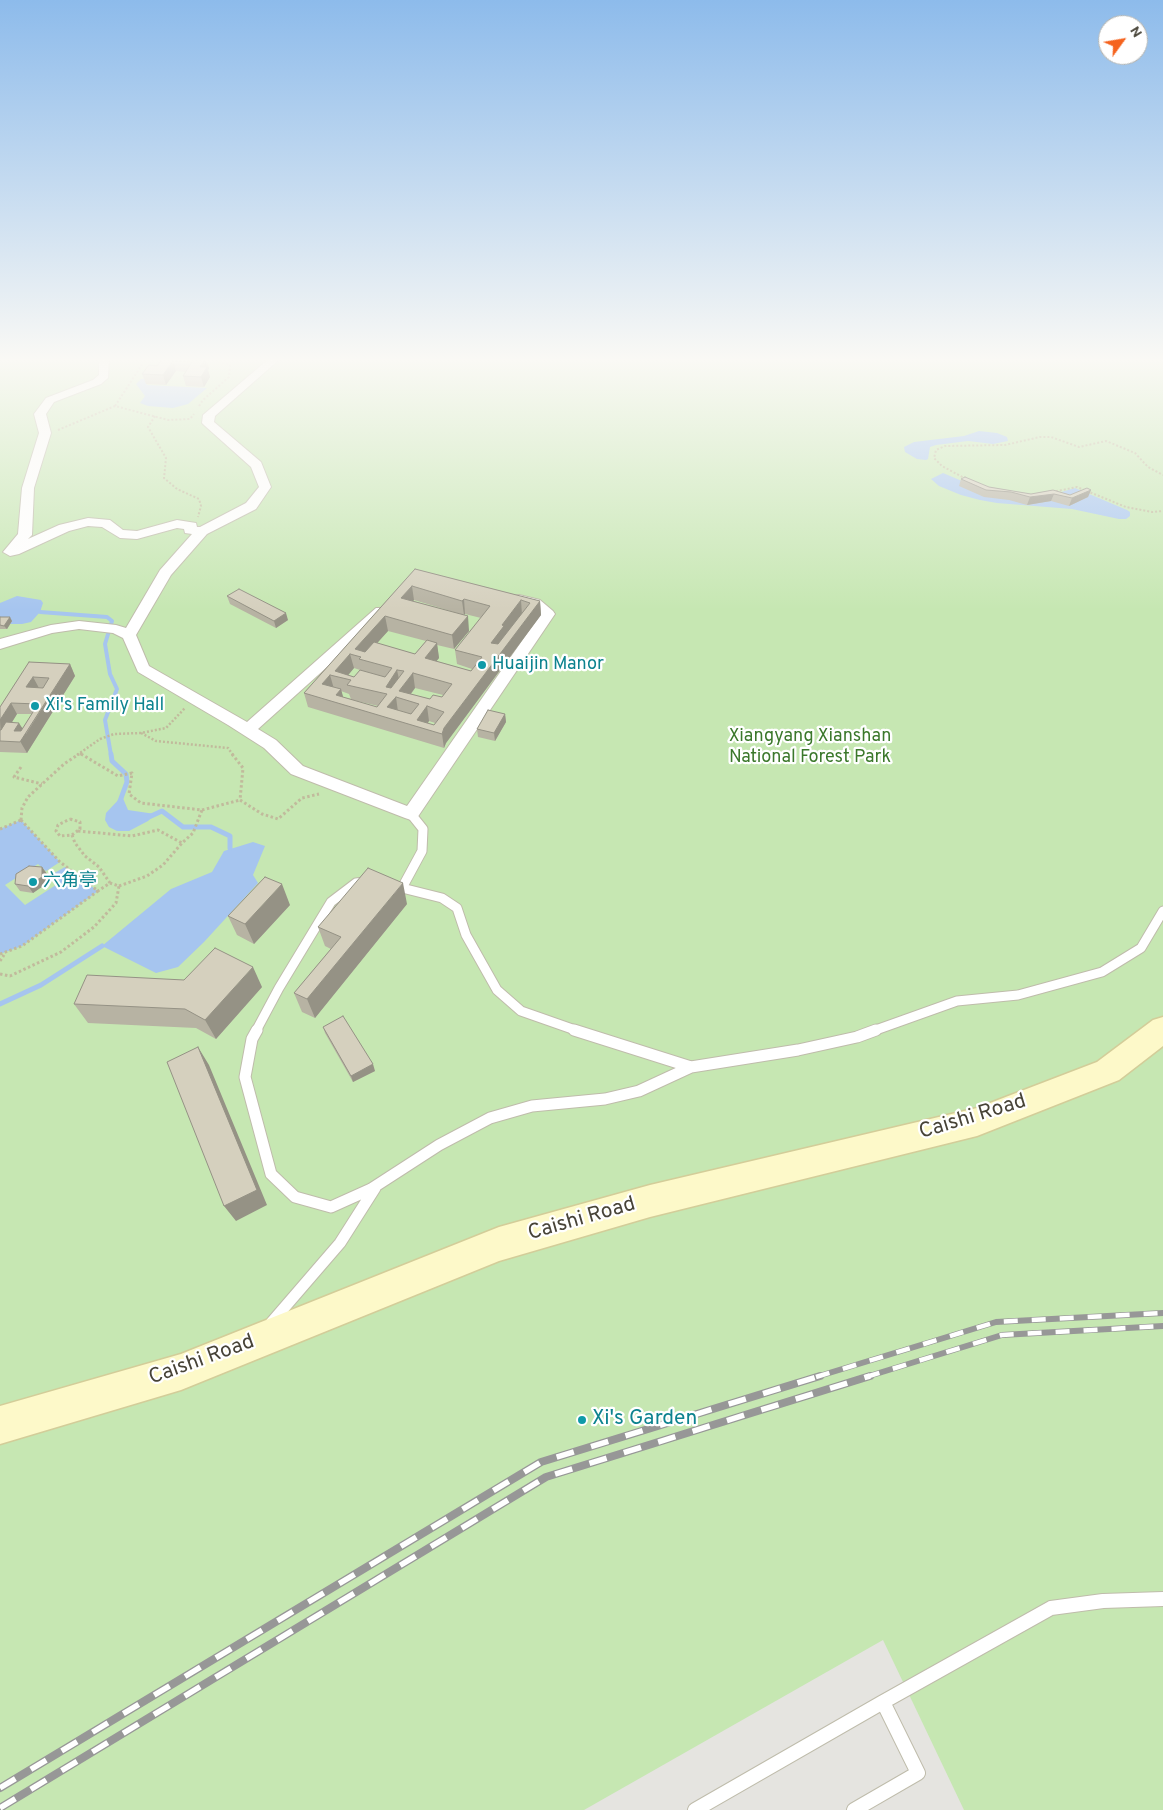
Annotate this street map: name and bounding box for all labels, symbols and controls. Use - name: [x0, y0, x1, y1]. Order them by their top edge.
- north arrow: [1098, 15, 1148, 65]
- text: N: [1125, 24, 1145, 41]
- place label: Huaijin Manor: [492, 654, 604, 676]
- marker: Huaijin Manor: [476, 659, 488, 671]
- place label: Xi's Family Hall: [45, 695, 164, 717]
- marker: Xi's Family Hall: [29, 700, 41, 712]
- park label: Xiangyang Xianshan National Forest Park: [729, 726, 891, 769]
- place label: 六角亭: [43, 871, 97, 893]
- marker: 六角亭: [27, 876, 39, 888]
- street label: Caishi Road: [916, 1090, 1030, 1146]
- street label: Caishi Road: [525, 1193, 639, 1247]
- street label: Caishi Road: [146, 1330, 258, 1392]
- place label: Xi's Garden: [592, 1407, 697, 1433]
- marker: Xi's Garden: [576, 1414, 588, 1426]

